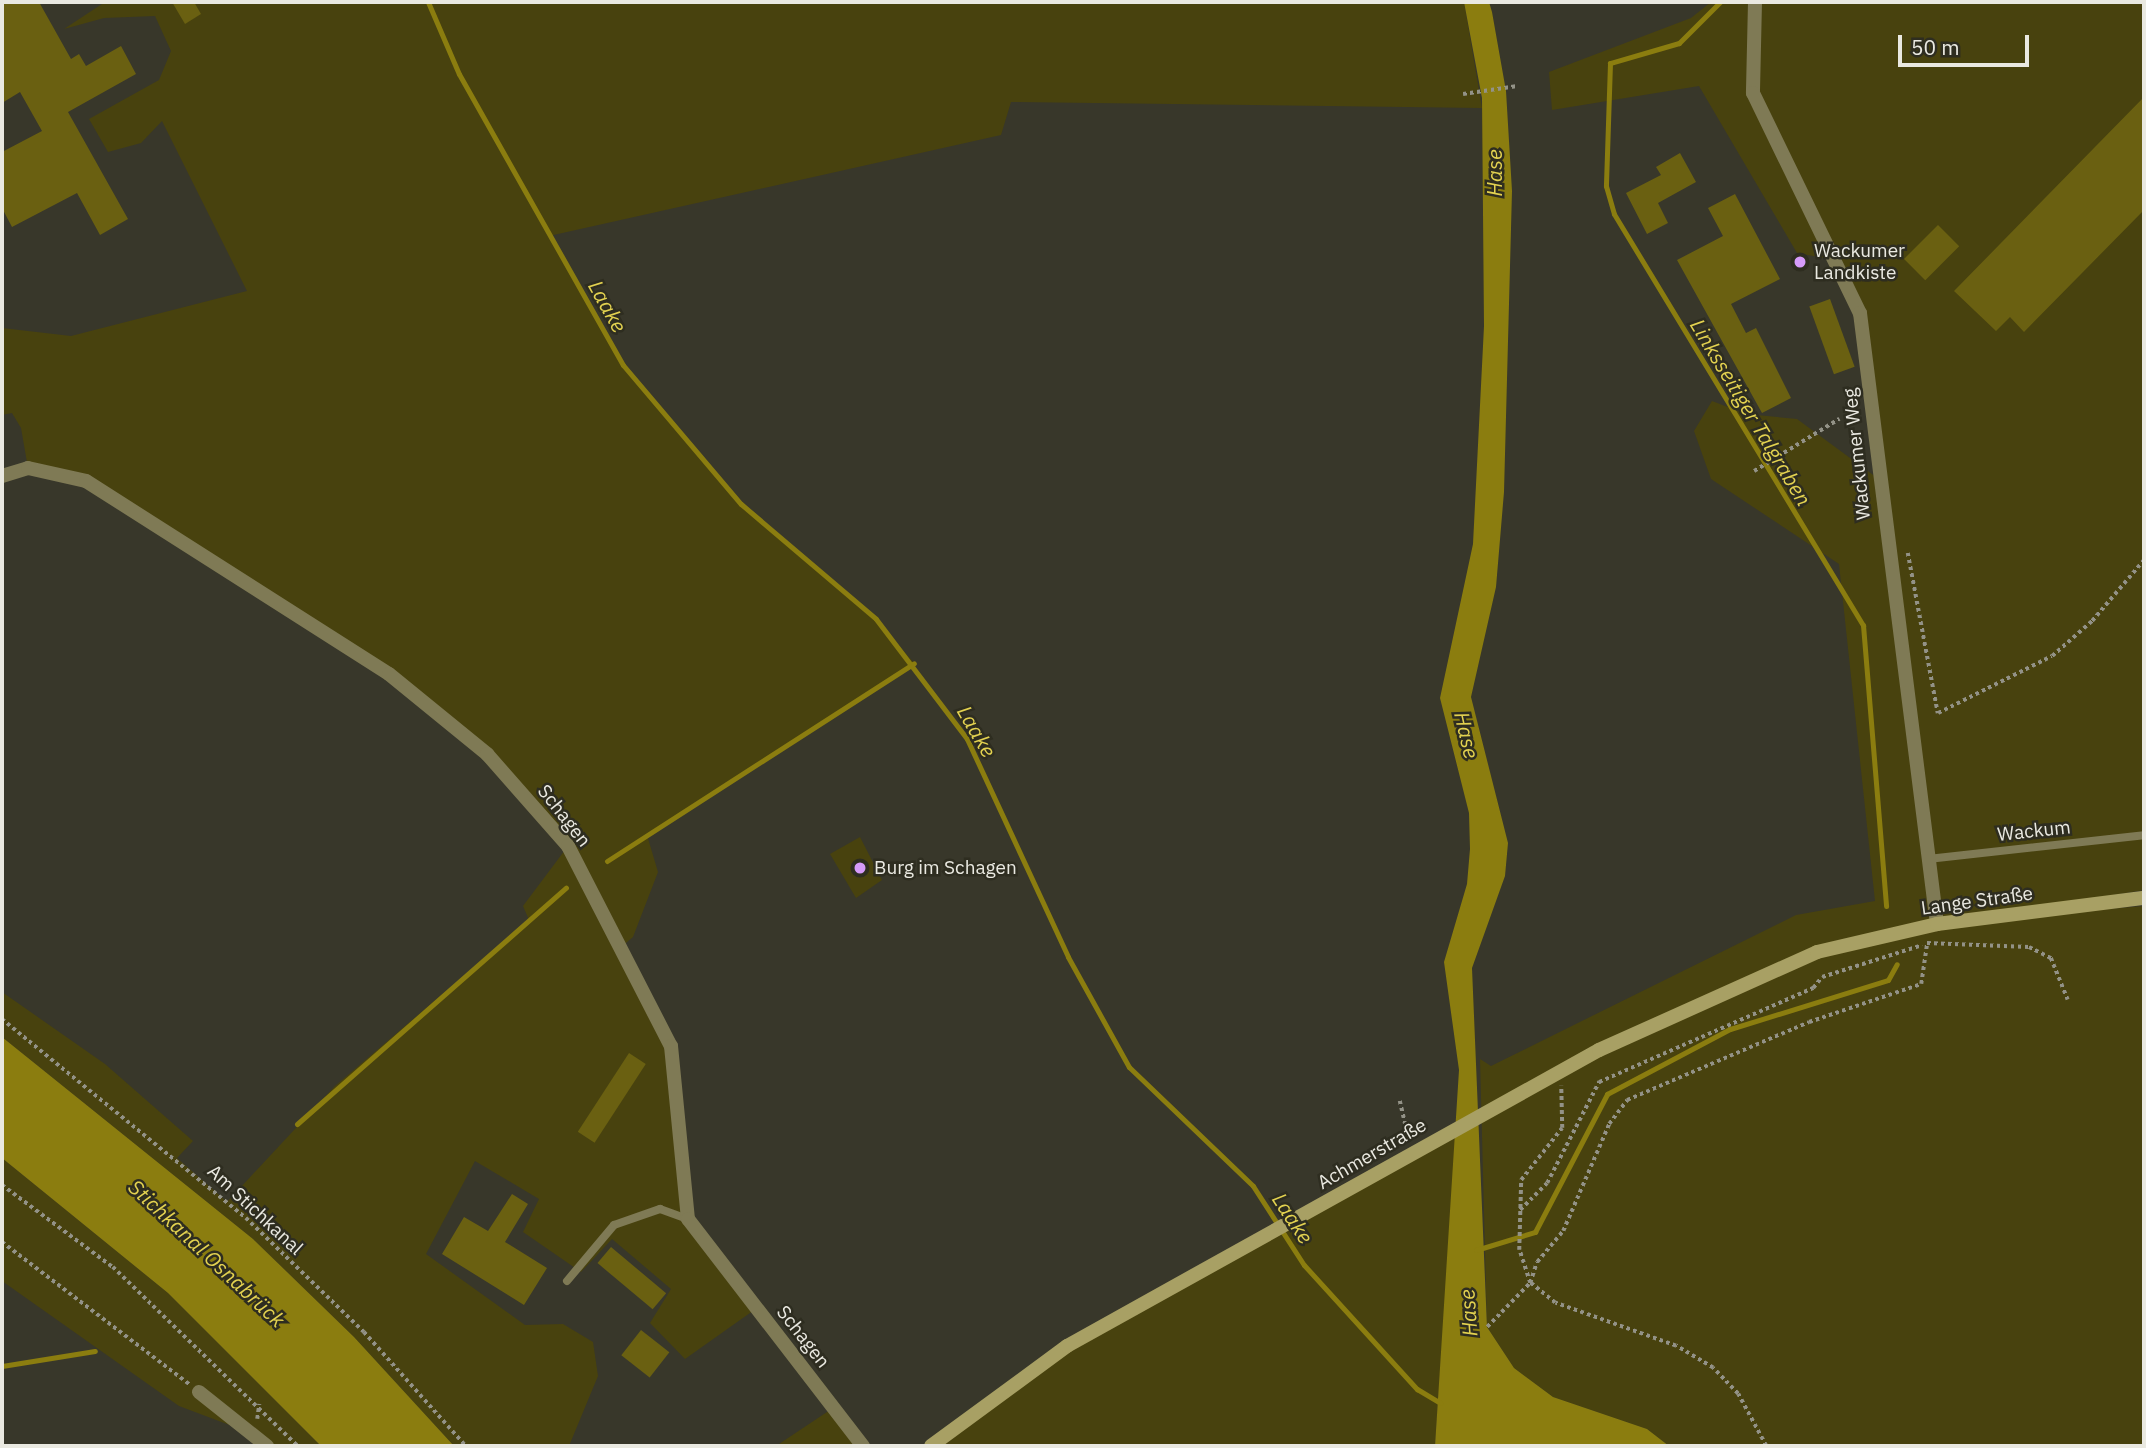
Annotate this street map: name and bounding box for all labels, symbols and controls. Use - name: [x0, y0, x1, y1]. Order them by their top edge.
- scale bar: [1901, 21, 2032, 65]
- text: 50 m: [1911, 33, 1960, 61]
- water label: Hase: [1481, 149, 1507, 197]
- place label: Wackumer Landkiste: [1814, 240, 1905, 284]
- marker: Wackumer Landkiste: [1792, 254, 1808, 270]
- water label: Laake: [584, 276, 632, 336]
- water label: Linksseitiger Talgraben: [1685, 314, 1817, 510]
- street label: Wackumer Weg: [1839, 387, 1875, 521]
- water label: Laake: [952, 701, 1002, 761]
- water label: Hase: [1449, 709, 1485, 761]
- street label: Schagen: [533, 780, 595, 852]
- street label: Wackum: [1996, 816, 2072, 846]
- place label: Burg im Schagen: [874, 857, 1017, 879]
- marker: Burg im Schagen: [852, 860, 868, 876]
- street label: Lange Straße: [1920, 882, 2034, 920]
- street label: Achmerstraße: [1313, 1114, 1431, 1194]
- street label: Am Stichkanal: [203, 1160, 307, 1260]
- water label: Stichkanal Osnabrück: [124, 1174, 290, 1332]
- water label: Laake: [1267, 1188, 1319, 1248]
- water label: Hase: [1454, 1289, 1482, 1337]
- street label: Schagen: [772, 1301, 834, 1373]

